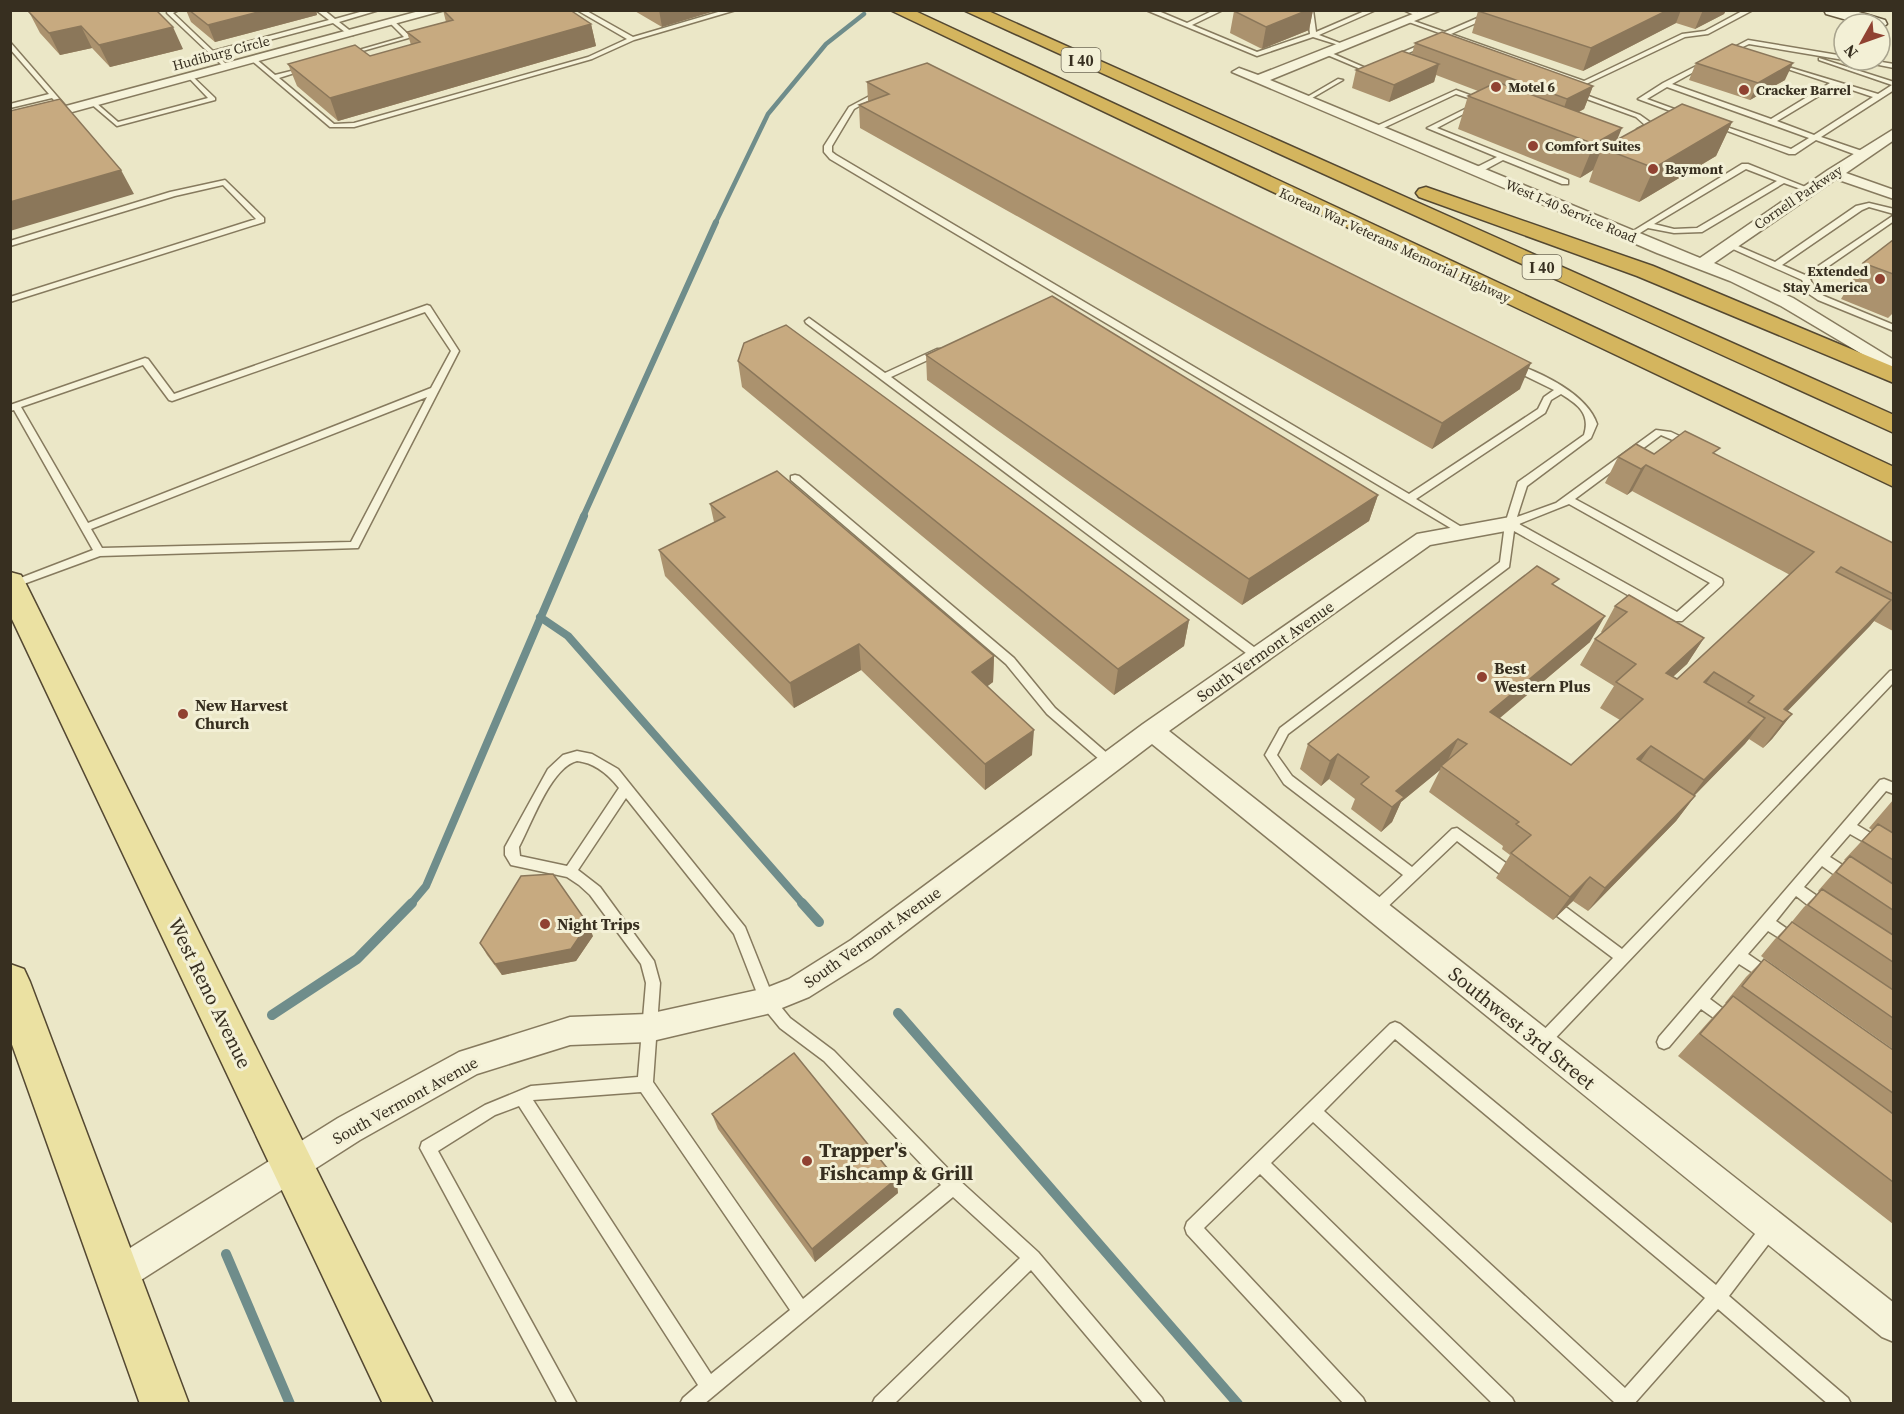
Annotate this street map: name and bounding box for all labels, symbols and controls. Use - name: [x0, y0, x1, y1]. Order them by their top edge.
- north arrow: [1832, 12, 1892, 72]
- street label: Hudiburg Circle: [170, 30, 272, 76]
- text: N: [1838, 40, 1863, 63]
- road number: I 40: [1062, 48, 1100, 72]
- place label: Motel 6: [1508, 77, 1556, 97]
- marker: Motel 6: [1489, 80, 1503, 94]
- place label: Cracker Barrel: [1756, 80, 1851, 100]
- marker: Cracker Barrel: [1737, 83, 1751, 97]
- place label: Comfort Suites: [1545, 136, 1641, 156]
- marker: Comfort Suites: [1526, 139, 1540, 153]
- place label: Baymont: [1665, 159, 1724, 179]
- street label: Cornell Parkway: [1750, 159, 1847, 234]
- marker: Baymont: [1646, 162, 1660, 176]
- street label: West I-40 Service Road: [1502, 174, 1640, 248]
- street label: Korean War Veterans Memorial Highway: [1276, 182, 1515, 308]
- road number: I 40: [1522, 255, 1562, 279]
- place label: Extended Stay America: [1783, 261, 1869, 297]
- marker: Extended Stay America: [1873, 272, 1887, 286]
- street label: South Vermont Avenue: [1192, 595, 1338, 707]
- place label: Best Western Plus: [1494, 657, 1590, 697]
- marker: Best Western Plus: [1475, 670, 1489, 684]
- place label: New Harvest Church: [195, 694, 288, 734]
- marker: New Harvest Church: [176, 707, 190, 721]
- street label: South Vermont Avenue: [799, 881, 945, 993]
- street label: West Reno Avenue: [161, 913, 259, 1073]
- place label: Night Trips: [557, 913, 640, 935]
- marker: Night Trips: [538, 917, 552, 931]
- street label: Southwest 3rd Street: [1443, 960, 1602, 1096]
- street label: South Vermont Avenue: [328, 1051, 482, 1149]
- place label: Trapper's Fishcamp & Grill: [819, 1136, 973, 1187]
- marker: Trapper's Fishcamp & Grill: [800, 1154, 814, 1168]

